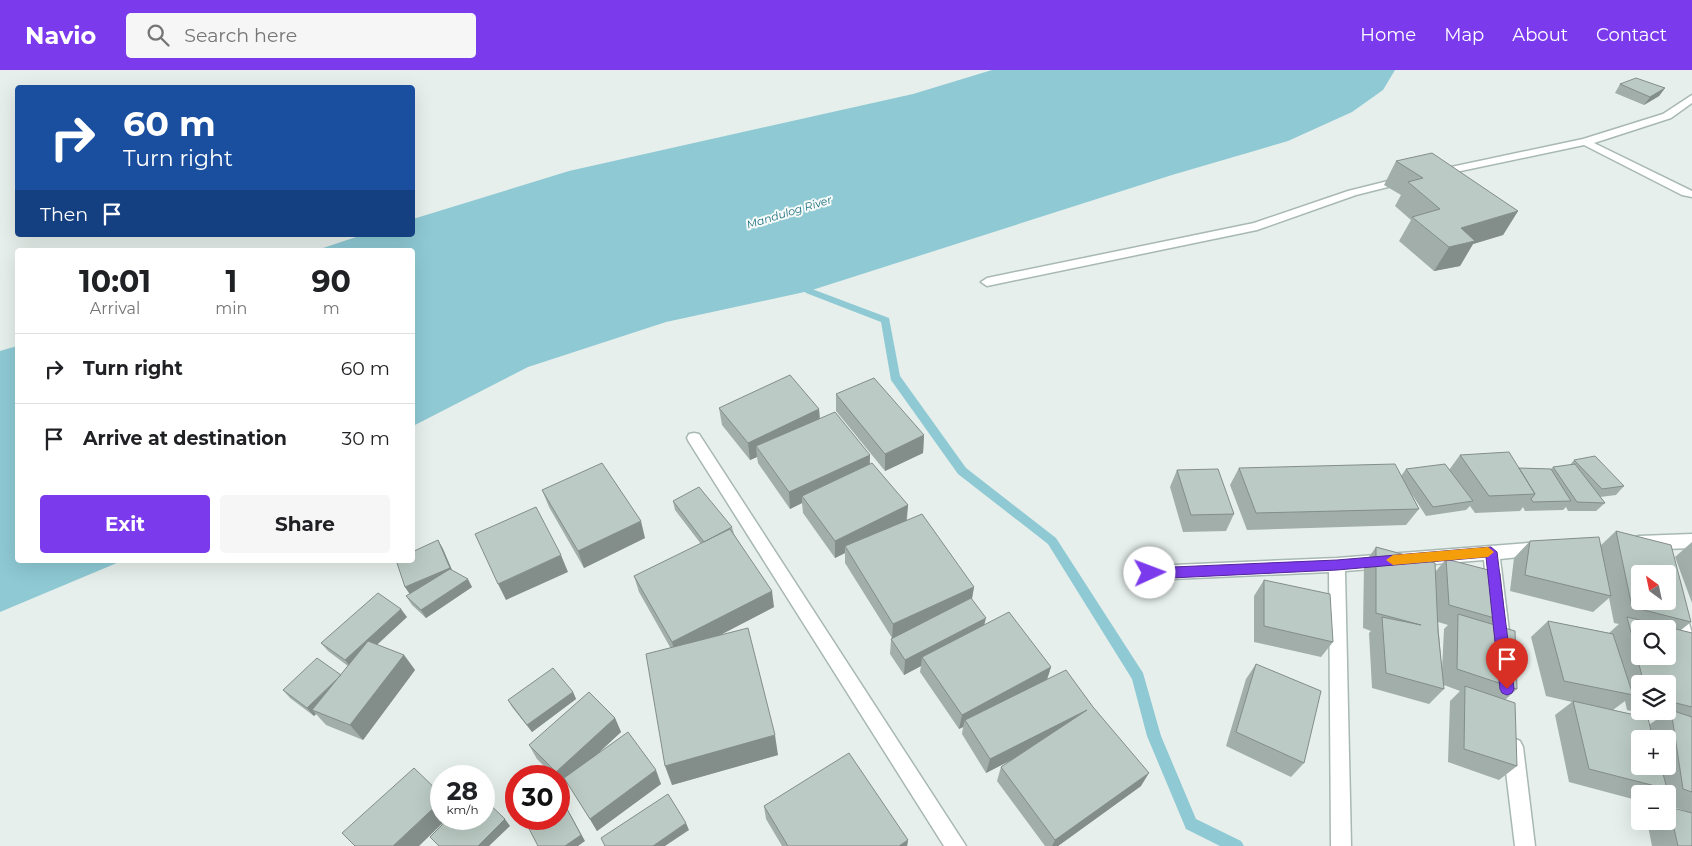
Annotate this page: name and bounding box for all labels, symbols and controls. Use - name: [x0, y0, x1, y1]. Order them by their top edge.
- search box: [126, 13, 476, 58]
- text: Navio: [25, 21, 96, 50]
- icon: search: [144, 21, 172, 49]
- text: Search here: [184, 24, 297, 47]
- text: Home: [1360, 24, 1416, 46]
- text: Map: [1444, 24, 1484, 46]
- text: About: [1512, 24, 1568, 46]
- text: Contact: [1596, 24, 1667, 46]
- text: 60 m: [123, 102, 216, 145]
- icon: right: [40, 105, 105, 170]
- text: Turn right: [123, 145, 233, 172]
- water label: Mandulog River: [745, 192, 834, 232]
- icon: arrive: [98, 200, 126, 228]
- text: Then: [40, 203, 88, 226]
- text: 10:01: [79, 263, 151, 300]
- text: 1: [225, 263, 237, 300]
- text: 90: [311, 263, 351, 300]
- text: Arrival: [90, 299, 140, 318]
- text: min: [215, 299, 247, 318]
- text: m: [323, 299, 340, 318]
- icon: right: [40, 355, 68, 383]
- text: Turn right: [83, 357, 183, 380]
- text: 60 m: [341, 357, 390, 380]
- icon: arrive: [40, 425, 68, 453]
- text: Arrive at destination: [83, 427, 287, 450]
- text: 30 m: [342, 427, 390, 450]
- button: Exit: [40, 495, 210, 553]
- button: Share: [220, 495, 390, 553]
- position arrow: [1123, 546, 1175, 598]
- north arrow: [1631, 565, 1676, 610]
- map controls: [1631, 565, 1676, 830]
- button: search: [1631, 620, 1676, 665]
- pin: [1486, 638, 1528, 689]
- icon: arrive: [1493, 645, 1521, 673]
- button: layers: [1631, 675, 1676, 720]
- button: +: [1631, 730, 1676, 775]
- speed limit sign: 30: [505, 765, 570, 830]
- text: 28: [447, 776, 478, 806]
- button: −: [1631, 785, 1676, 830]
- text: km/h: [446, 802, 479, 817]

